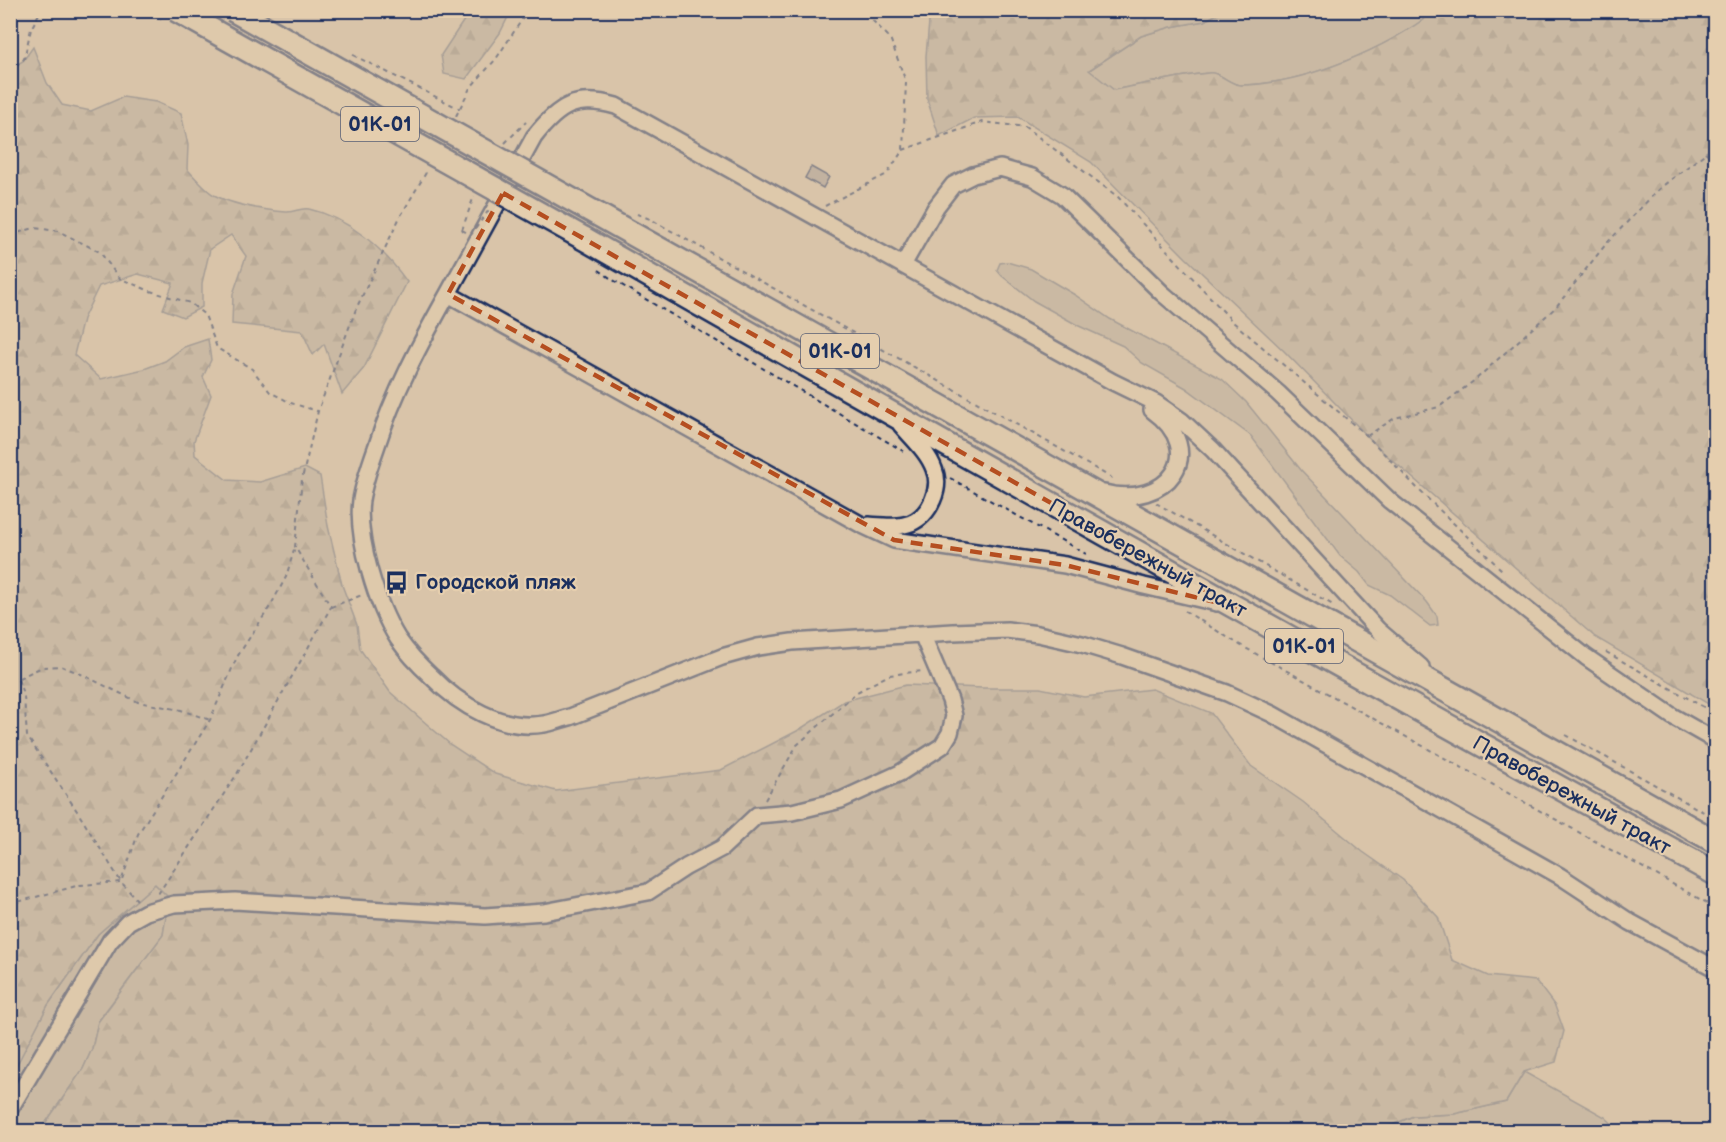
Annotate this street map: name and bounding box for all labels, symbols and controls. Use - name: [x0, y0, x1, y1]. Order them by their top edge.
- road number: 01К-01: [341, 107, 419, 141]
- road number: 01К-01: [801, 334, 879, 368]
- street label: Правобережный тракт: [1044, 493, 1251, 624]
- bus stop icon: Городской пляж: [384, 569, 410, 595]
- place label: Городской пляж: [415, 570, 576, 595]
- road number: 01К-01: [1265, 629, 1343, 663]
- street label: Правобережный тракт: [1468, 730, 1675, 861]

